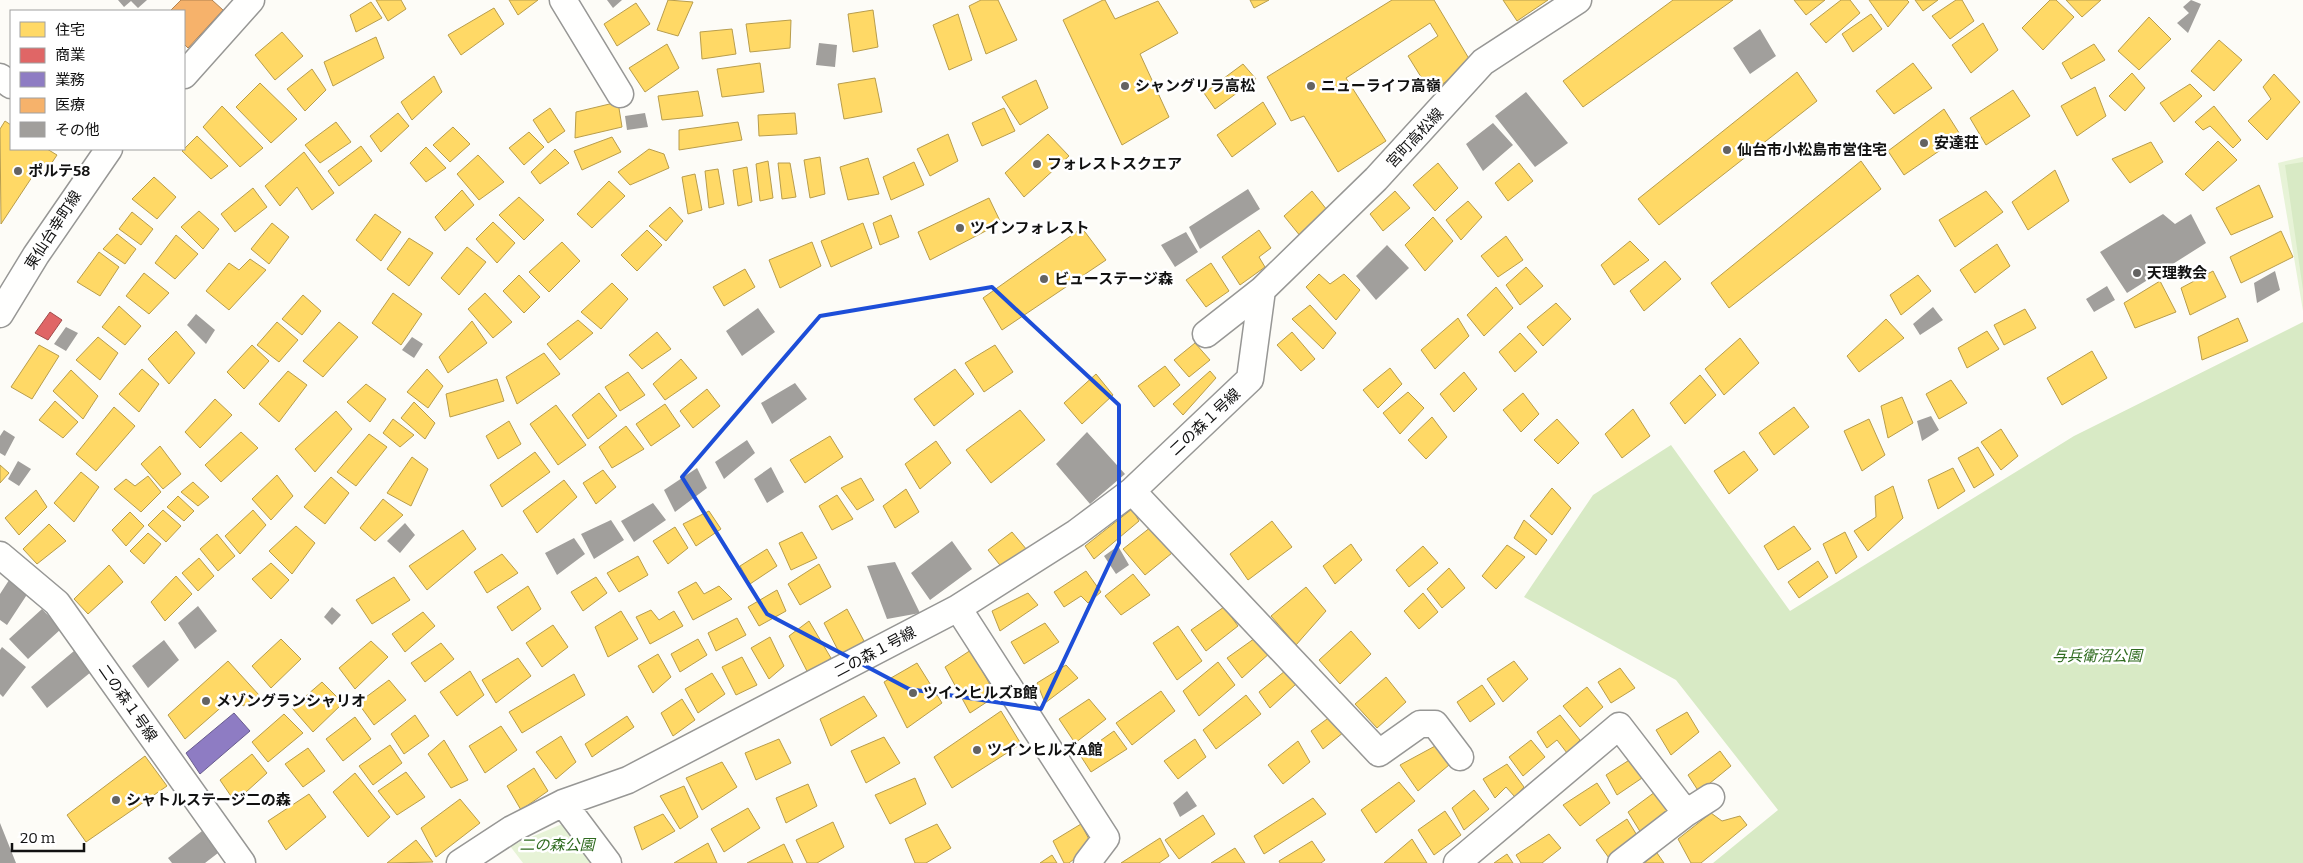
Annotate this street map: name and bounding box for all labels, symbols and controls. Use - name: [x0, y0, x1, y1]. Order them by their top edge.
- legend: [10, 10, 185, 150]
- text: 住宅: [55, 21, 85, 39]
- text: 商業: [55, 46, 85, 64]
- text: 業務: [55, 71, 85, 89]
- place label: シャングリラ高松: [1135, 77, 1255, 95]
- place label: ニューライフ高嶺: [1321, 77, 1441, 95]
- marker: シャングリラ高松: [1119, 80, 1131, 92]
- marker: ニューライフ高嶺: [1305, 80, 1317, 92]
- text: 医療: [55, 96, 85, 114]
- street label: 宮町高松線: [1383, 104, 1447, 172]
- text: その他: [55, 121, 100, 139]
- place label: 安達荘: [1934, 134, 1979, 152]
- marker: 安達荘: [1918, 137, 1930, 149]
- place label: 仙台市小松島市営住宅: [1737, 141, 1887, 159]
- marker: 仙台市小松島市営住宅: [1721, 144, 1733, 156]
- place label: フォレストスクエア: [1047, 155, 1182, 173]
- marker: フォレストスクエア: [1031, 158, 1043, 170]
- place label: ポルテ58: [28, 162, 90, 180]
- marker: ポルテ58: [12, 165, 24, 177]
- street label: 東仙台幸町線: [21, 187, 85, 273]
- place label: ツインフォレスト: [970, 219, 1090, 237]
- marker: ツインフォレスト: [954, 222, 966, 234]
- place label: 天理教会: [2147, 264, 2207, 282]
- marker: 天理教会: [2131, 267, 2143, 279]
- place label: ビューステージ森: [1054, 270, 1173, 288]
- marker: ビューステージ森: [1038, 273, 1050, 285]
- street label: 二の森１号線: [1166, 385, 1244, 459]
- street label: 二の森１号線: [831, 623, 919, 681]
- park label: 与兵衛沼公園: [2052, 647, 2144, 665]
- street label: 二の森１号線: [95, 661, 161, 745]
- place label: ツインヒルズB館: [923, 684, 1038, 702]
- marker: ツインヒルズB館: [907, 687, 919, 699]
- place label: メゾングランシャリオ: [216, 692, 366, 710]
- marker: メゾングランシャリオ: [200, 695, 212, 707]
- place label: ツインヒルズA館: [987, 741, 1103, 759]
- marker: ツインヒルズA館: [971, 744, 983, 756]
- place label: シャトルステージ二の森: [126, 791, 291, 809]
- marker: シャトルステージ二の森: [110, 794, 122, 806]
- scale bar: [12, 820, 85, 852]
- text: 20 m: [20, 829, 56, 847]
- park label: 二の森公園: [519, 836, 596, 854]

